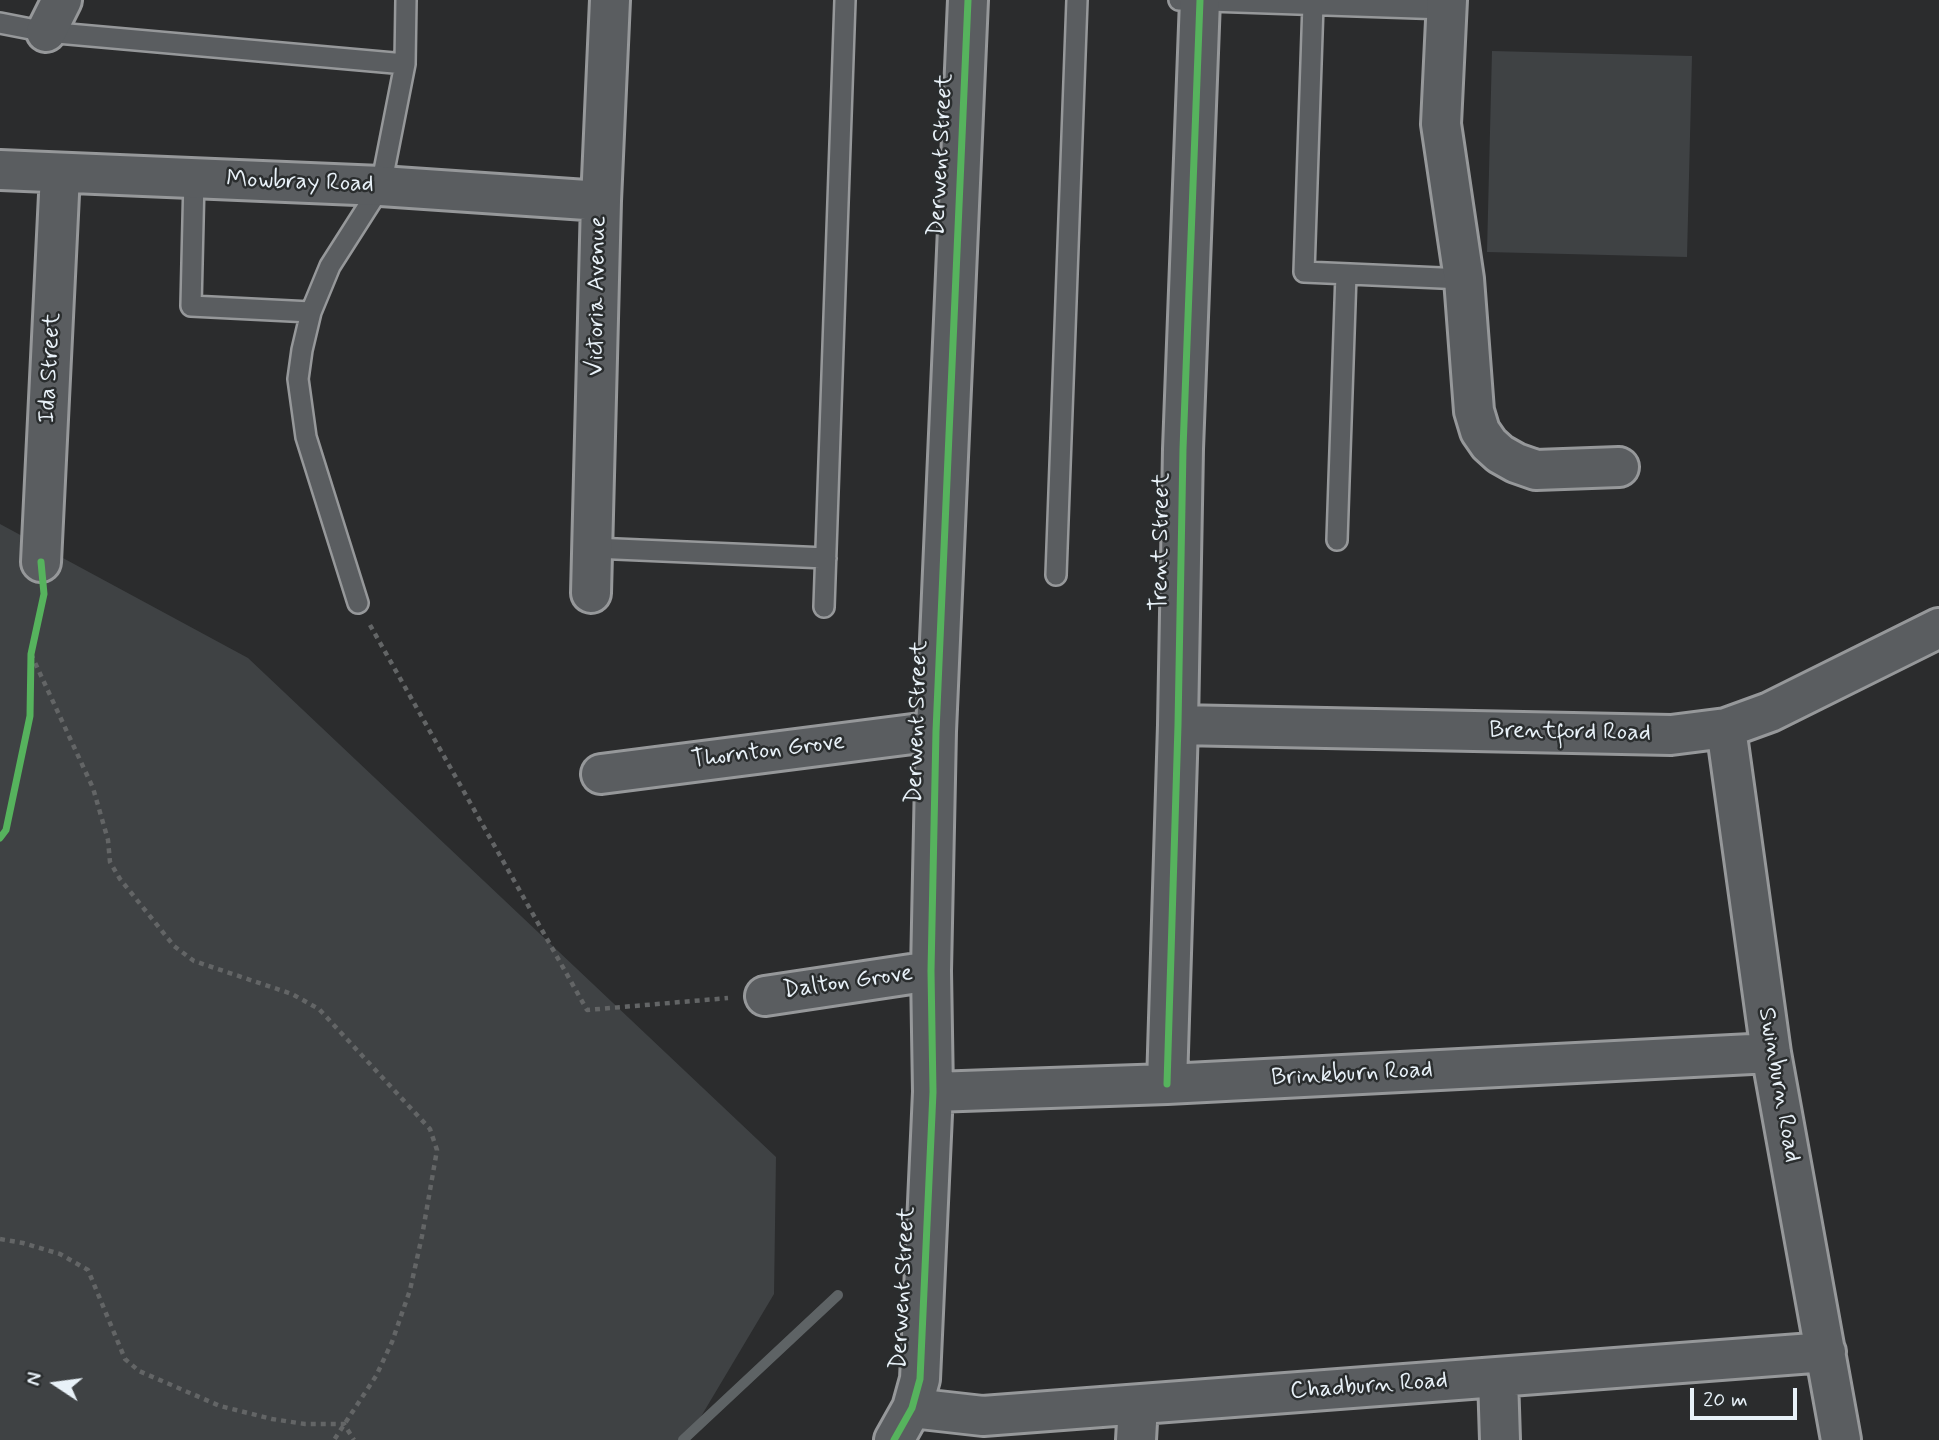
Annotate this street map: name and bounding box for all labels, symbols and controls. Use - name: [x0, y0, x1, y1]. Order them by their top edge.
- street label: Derwent Street: [923, 73, 961, 237]
- street label: Mowbray Road: [226, 166, 374, 200]
- street label: Victoria Avenue: [582, 216, 614, 376]
- street label: Ida Street: [34, 312, 68, 424]
- street label: Trent Street: [1146, 473, 1178, 611]
- street label: Derwent Street: [901, 640, 935, 804]
- street label: Brentford Road: [1489, 717, 1651, 749]
- street label: Thornton Grove: [690, 728, 846, 776]
- street label: Dalton Grove: [781, 960, 915, 1006]
- street label: Swinburn Road: [1750, 1005, 1806, 1165]
- street label: Brinkburn Road: [1270, 1056, 1434, 1094]
- street label: Derwent Street: [885, 1206, 923, 1370]
- north arrow: [21, 1349, 91, 1419]
- street label: Chadburn Road: [1289, 1367, 1449, 1407]
- text: N: [21, 1370, 49, 1388]
- scale bar: [1694, 1374, 1801, 1418]
- text: 20 m: [1703, 1386, 1748, 1414]

